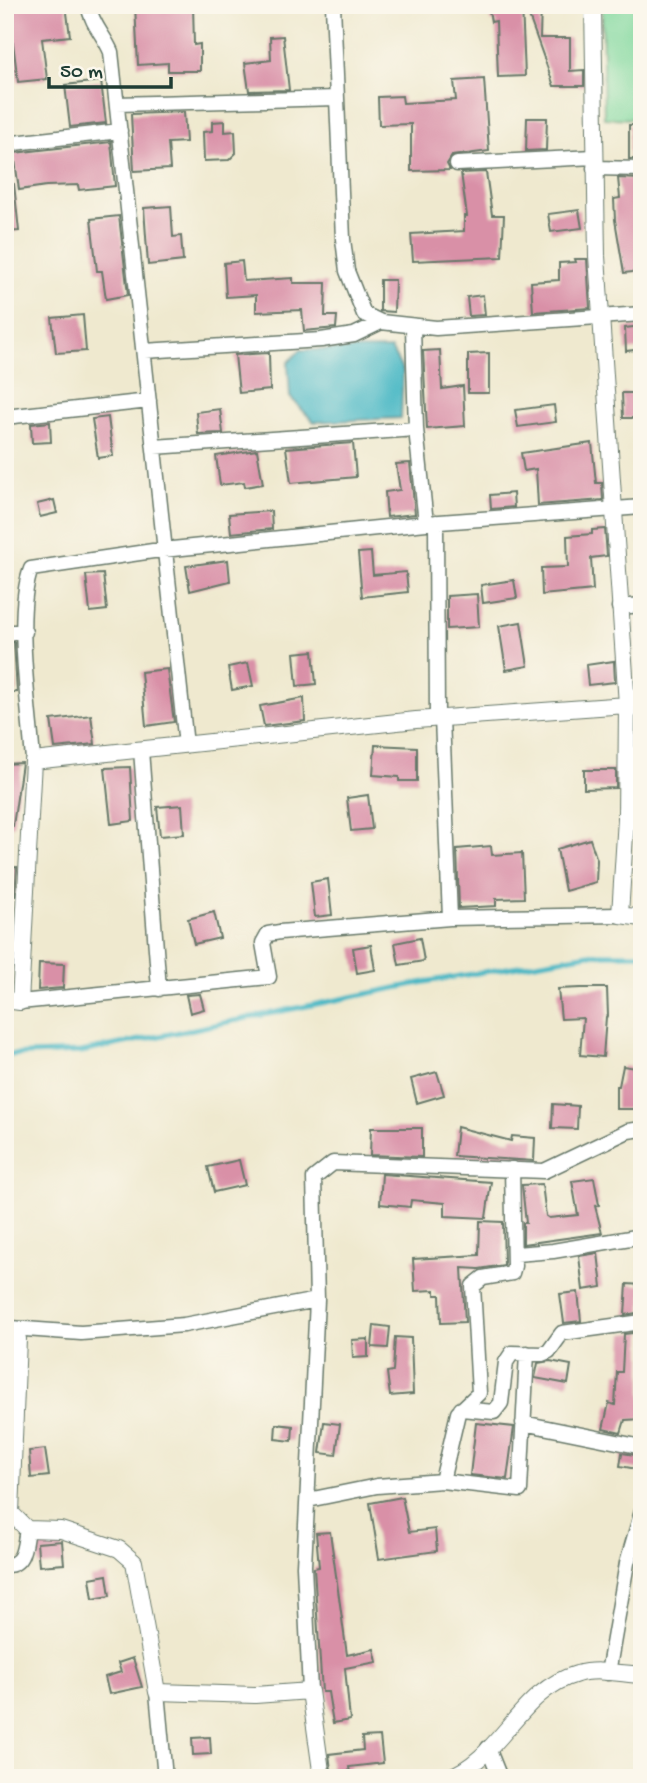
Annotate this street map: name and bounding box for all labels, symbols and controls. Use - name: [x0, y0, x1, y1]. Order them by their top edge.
- scale bar: [49, 46, 172, 90]
- text: 50 m: [60, 61, 103, 86]

